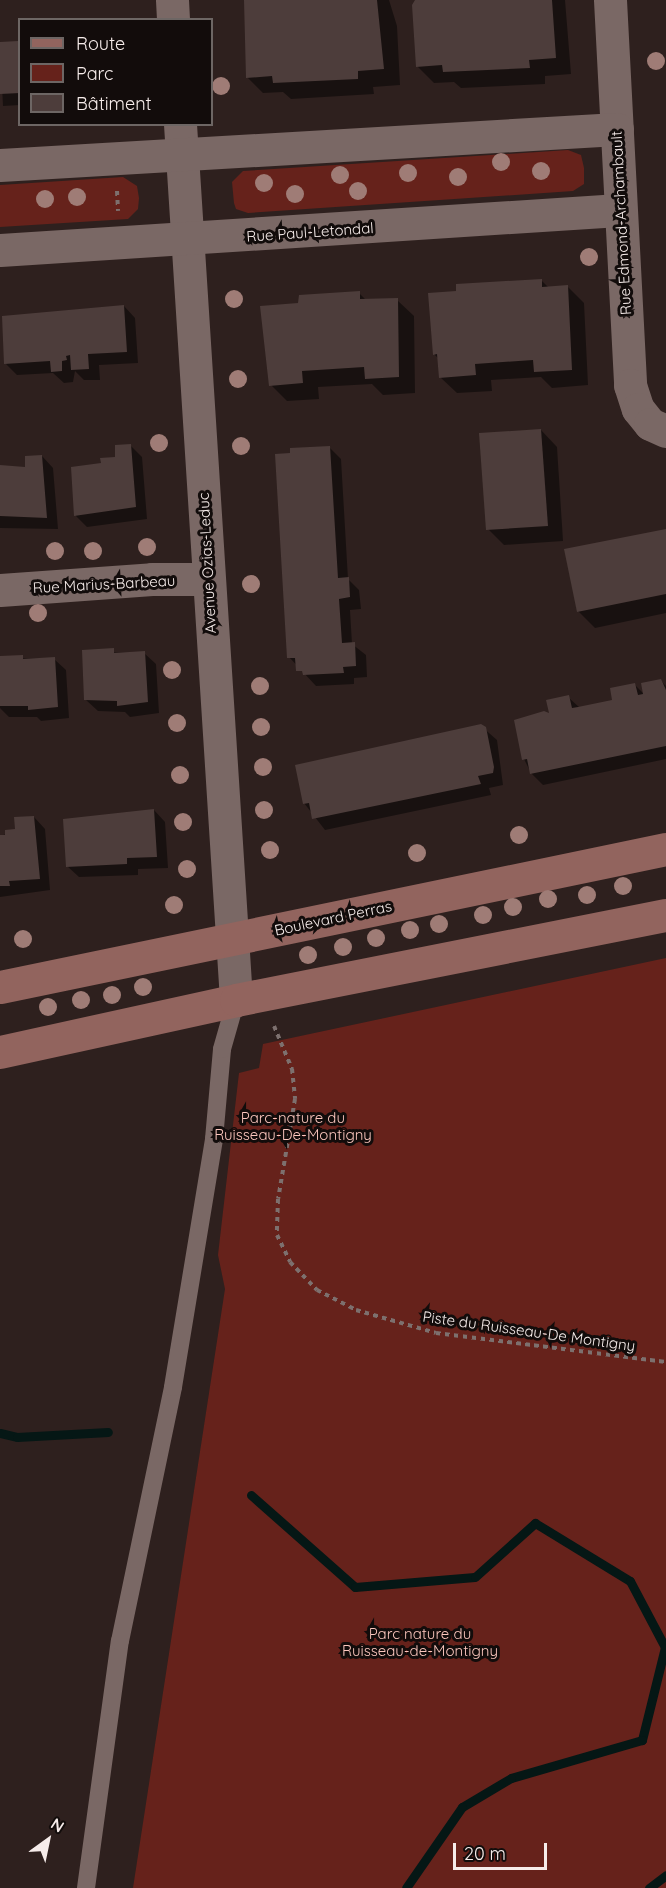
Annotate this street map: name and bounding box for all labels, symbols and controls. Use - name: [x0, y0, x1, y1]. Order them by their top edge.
- legend: [18, 18, 213, 126]
- text: Route: [76, 32, 125, 55]
- text: Parc: [76, 62, 113, 85]
- text: Bâtiment: [76, 92, 152, 115]
- street label: Rue Edmond-Archambault: [607, 131, 635, 315]
- street label: Rue Paul-Letondal: [246, 219, 374, 245]
- street label: Avenue Ozias-Leduc: [194, 492, 220, 634]
- street label: Rue Marius-Barbeau: [32, 571, 176, 597]
- street label: Boulevard Perras: [273, 897, 393, 939]
- park label: Parc-nature du Ruisseau-De-Montigny: [214, 1108, 372, 1143]
- street label: Piste du Ruisseau-De Montigny: [421, 1307, 637, 1355]
- park label: Parc nature du Ruisseau-de-Montigny: [342, 1624, 498, 1659]
- north arrow: [18, 1810, 78, 1870]
- text: N: [47, 1813, 68, 1836]
- scale bar: [456, 1831, 550, 1869]
- text: 20 m: [464, 1842, 506, 1865]

